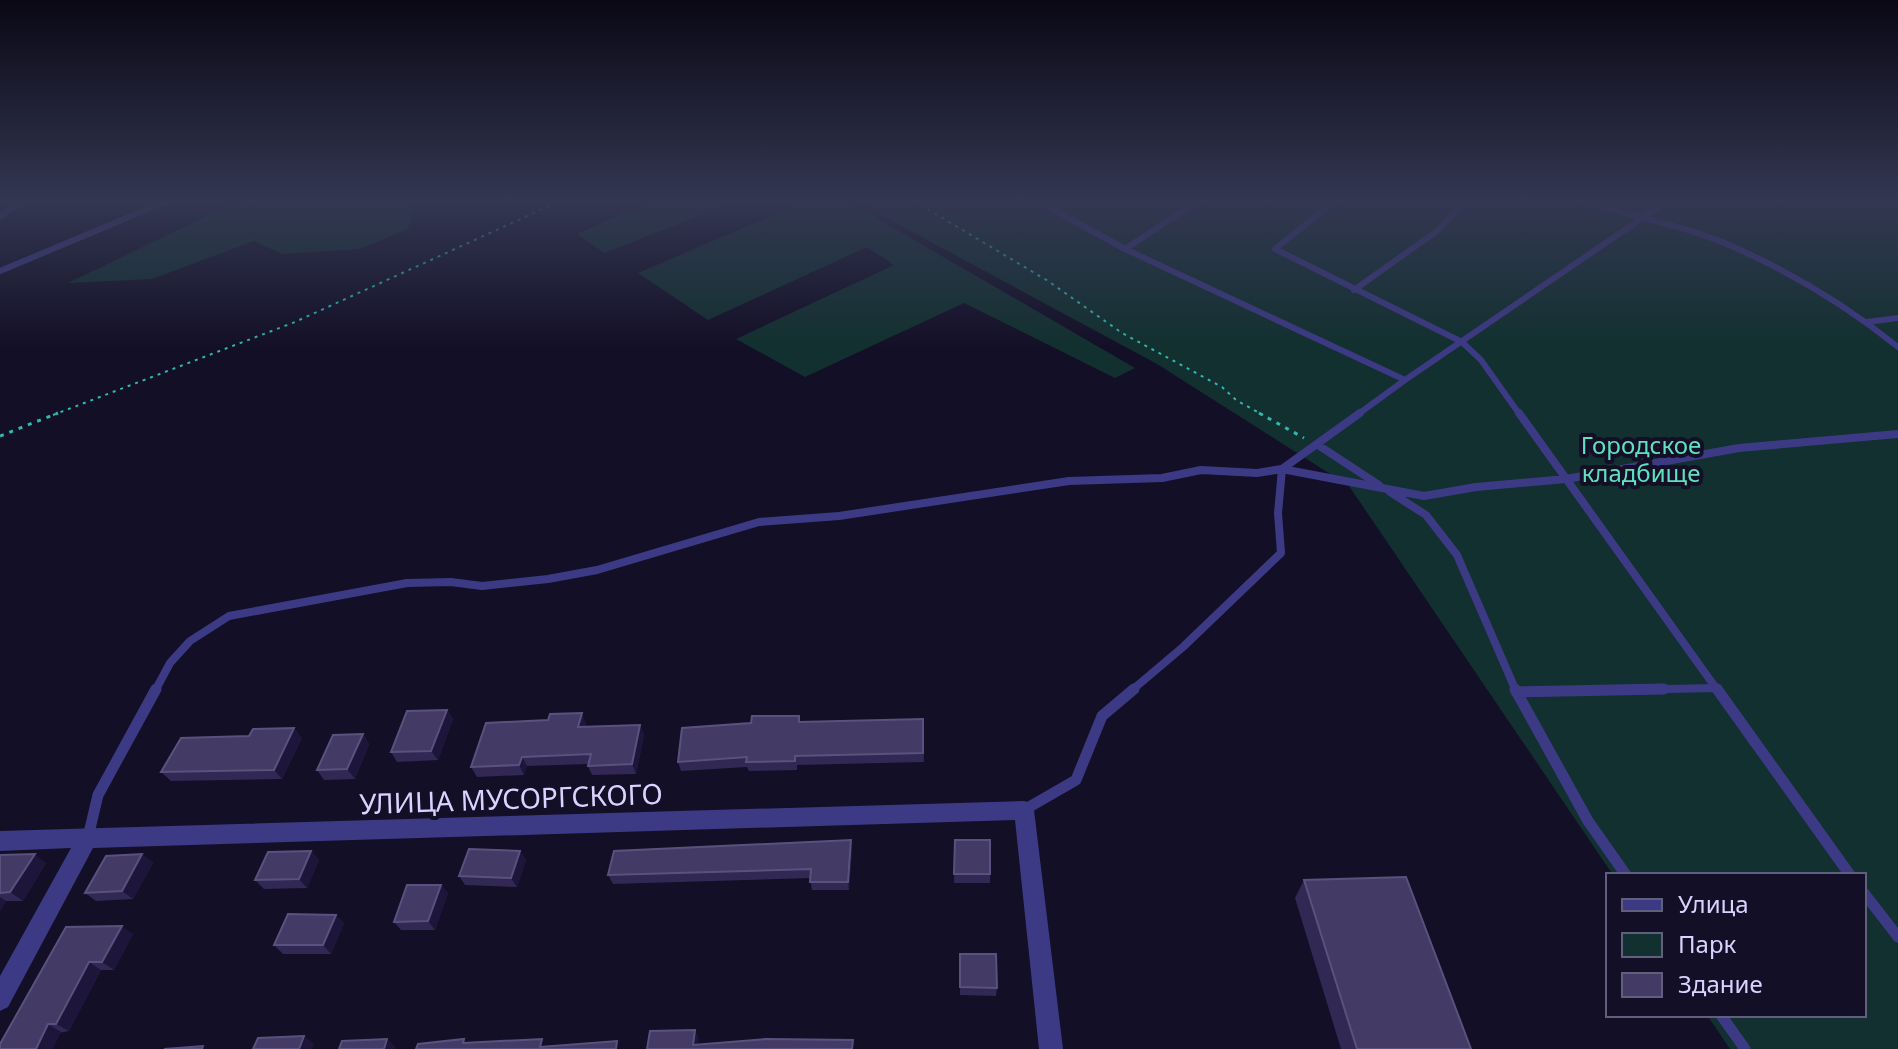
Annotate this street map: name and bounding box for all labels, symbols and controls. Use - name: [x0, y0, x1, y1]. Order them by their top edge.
- park label: Городское кладбище: [1581, 428, 1701, 489]
- street label: УЛИЦА МУСОРГСКОГО: [359, 774, 663, 822]
- legend: [1606, 873, 1866, 1017]
- text: Улица: [1678, 887, 1749, 920]
- text: Парк: [1678, 927, 1737, 960]
- text: Здание: [1678, 967, 1763, 1000]

